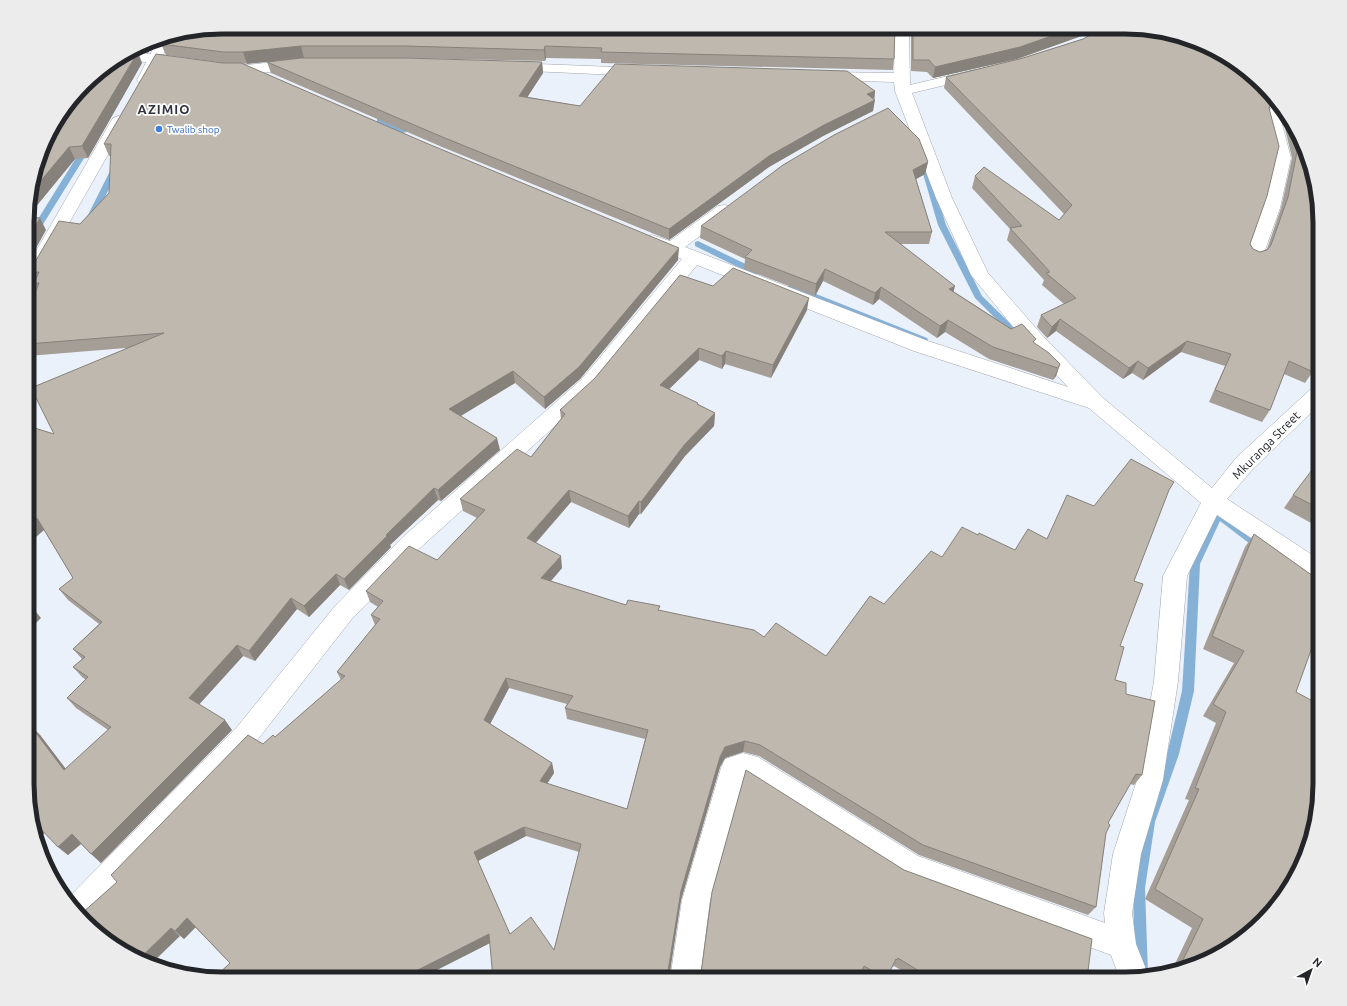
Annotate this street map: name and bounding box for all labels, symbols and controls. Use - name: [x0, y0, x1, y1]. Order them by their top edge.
- district label: AZIMIO: [138, 102, 190, 116]
- marker: Twalib shop: [154, 124, 164, 134]
- place label: Twalib shop: [167, 124, 220, 135]
- street label: Mkuranga Street: [1230, 408, 1303, 481]
- north arrow: [1291, 950, 1331, 990]
- text: N: [1310, 955, 1324, 970]

